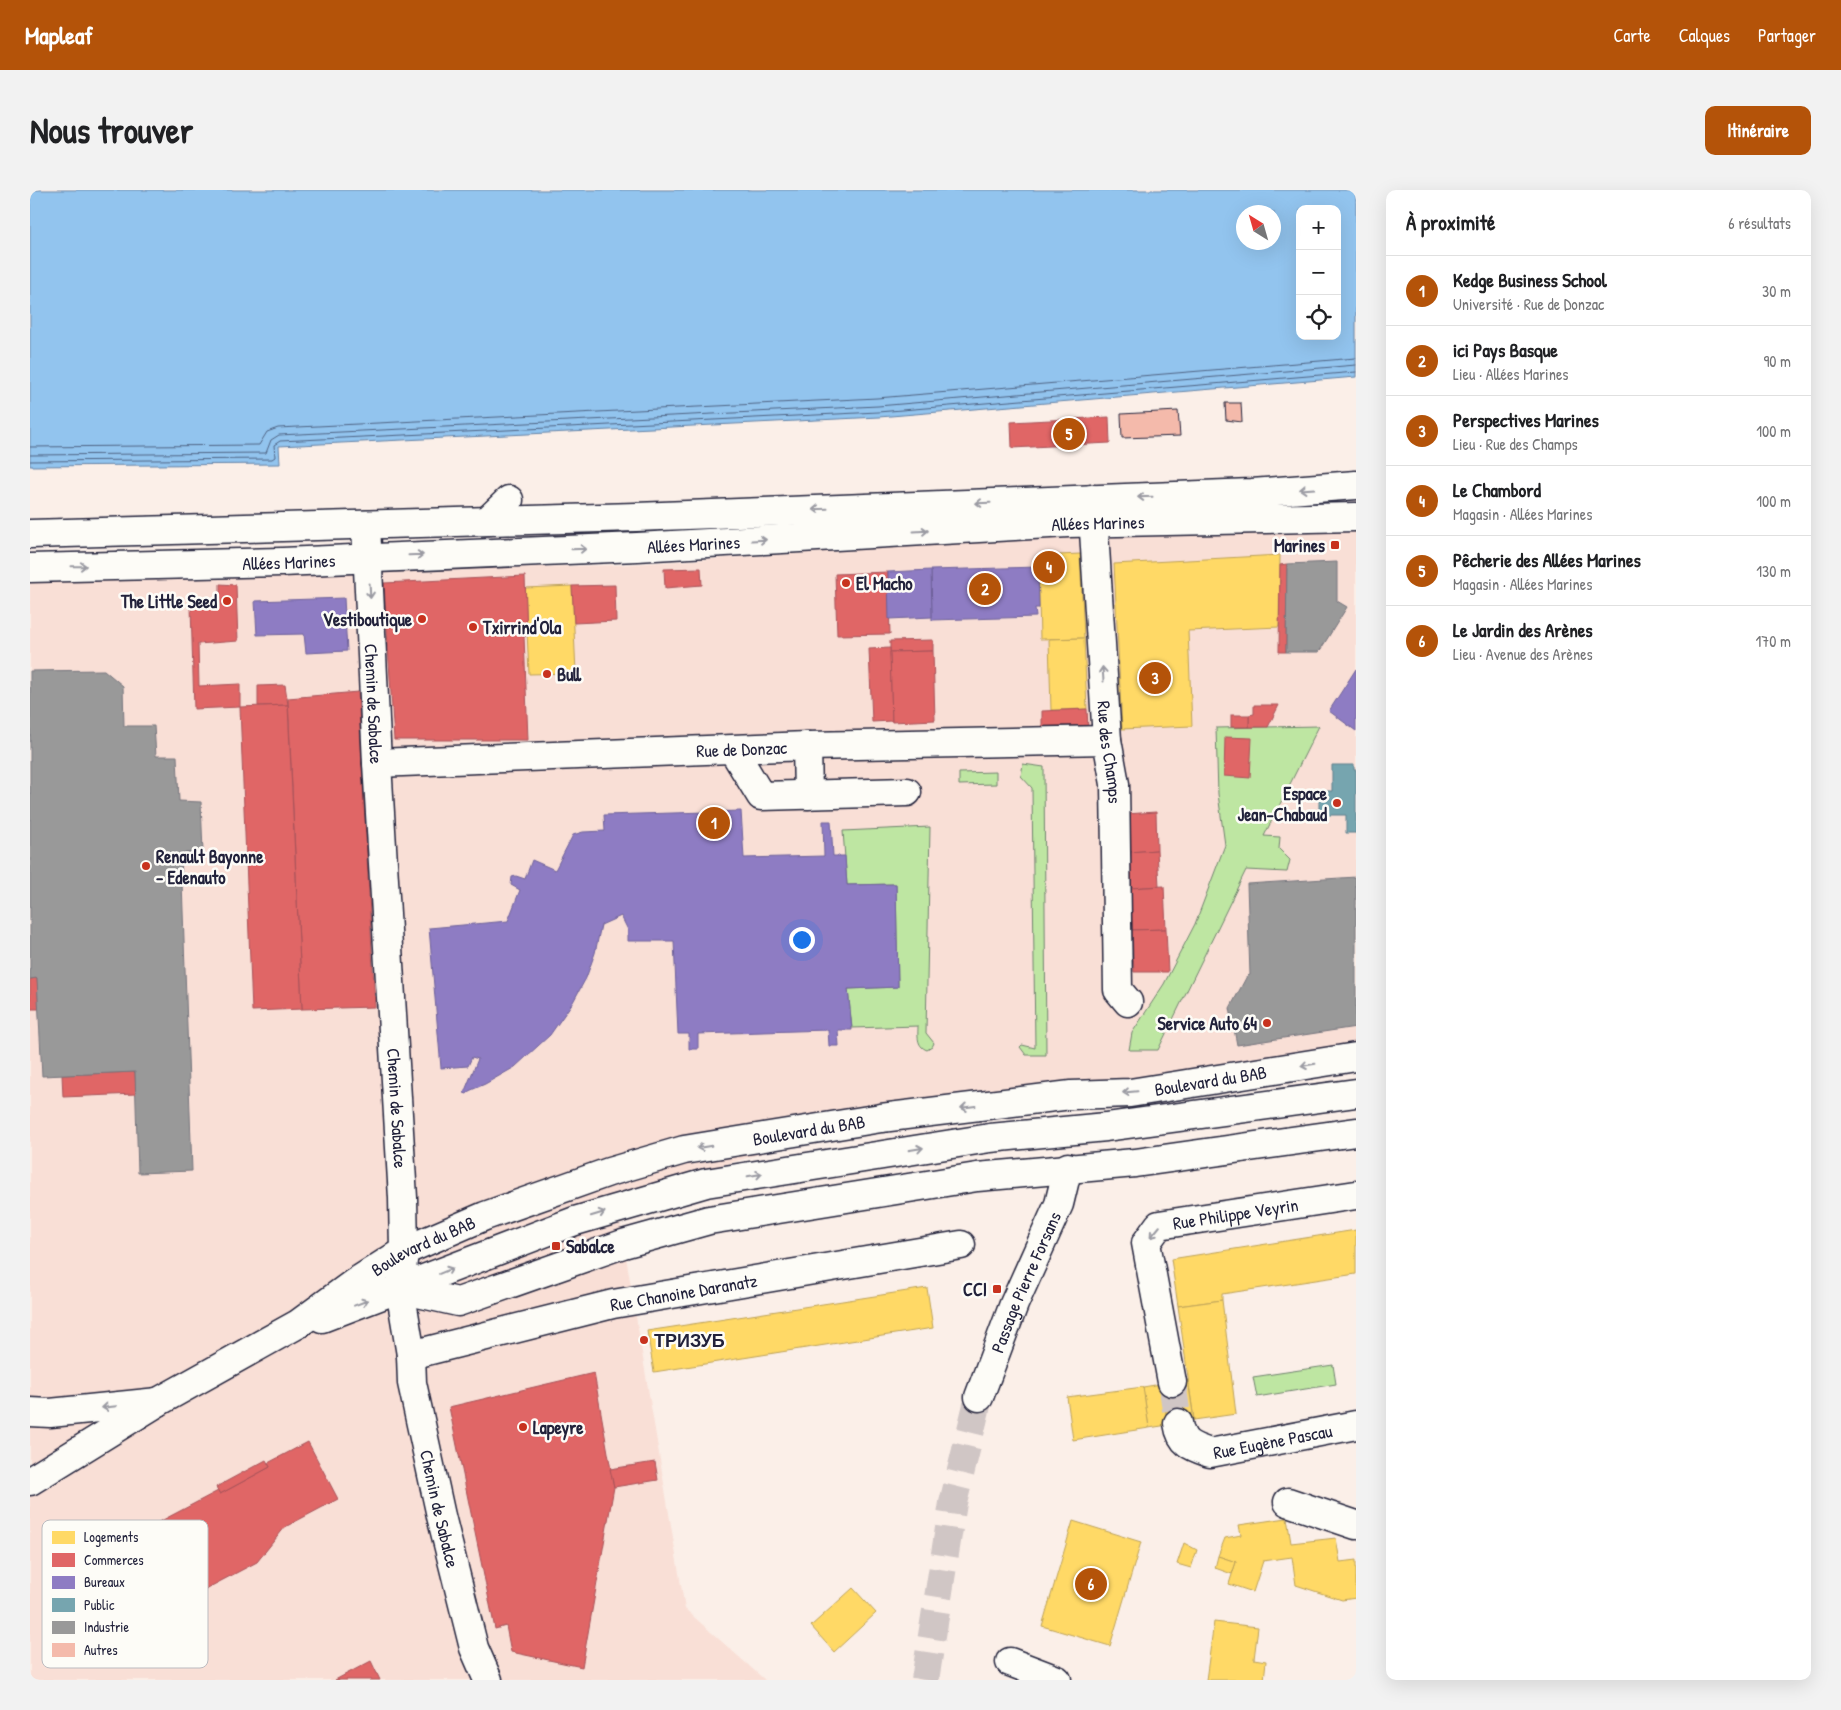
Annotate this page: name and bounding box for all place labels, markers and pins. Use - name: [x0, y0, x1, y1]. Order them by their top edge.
- pin: 5: [1053, 415, 1085, 453]
- place label: Marines: [1274, 533, 1325, 558]
- marker: Marines: [1329, 539, 1341, 551]
- pin: 4: [1033, 548, 1065, 586]
- pin: 2: [969, 570, 1001, 608]
- place label: El Macho: [856, 571, 913, 596]
- marker: El Macho: [840, 577, 852, 589]
- place label: The Little Seed: [120, 589, 217, 614]
- marker: The Little Seed: [221, 595, 233, 607]
- place label: Vestiboutique: [323, 607, 413, 633]
- marker: Vestiboutique: [416, 613, 428, 625]
- place label: Txirrind'Ola: [482, 615, 562, 640]
- marker: Txirrind'Ola: [467, 621, 479, 633]
- pin: 3: [1139, 659, 1171, 697]
- place label: Bull: [557, 662, 582, 687]
- marker: Bull: [541, 668, 553, 680]
- place label: Espace Jean-Chabaud: [1238, 781, 1328, 827]
- marker: Espace Jean-Chabaud: [1331, 797, 1343, 809]
- pin: 1: [698, 804, 730, 842]
- place label: Renault Bayonne - Edenauto: [156, 844, 264, 890]
- marker: Renault Bayonne - Edenauto: [140, 860, 152, 872]
- place label: Service Auto 64: [1158, 1011, 1257, 1036]
- marker: Service Auto 64: [1261, 1017, 1273, 1029]
- place label: Sabalce: [566, 1234, 616, 1259]
- marker: Sabalce: [550, 1240, 562, 1252]
- place label: CCI: [963, 1277, 987, 1302]
- marker: CCI: [991, 1283, 1003, 1295]
- place label: ТРИЗУБ: [654, 1328, 725, 1353]
- marker: ТРИЗУБ: [638, 1334, 650, 1346]
- place label: Lapeyre: [533, 1415, 584, 1441]
- marker: Lapeyre: [517, 1421, 529, 1433]
- pin: 6: [1075, 1565, 1107, 1603]

